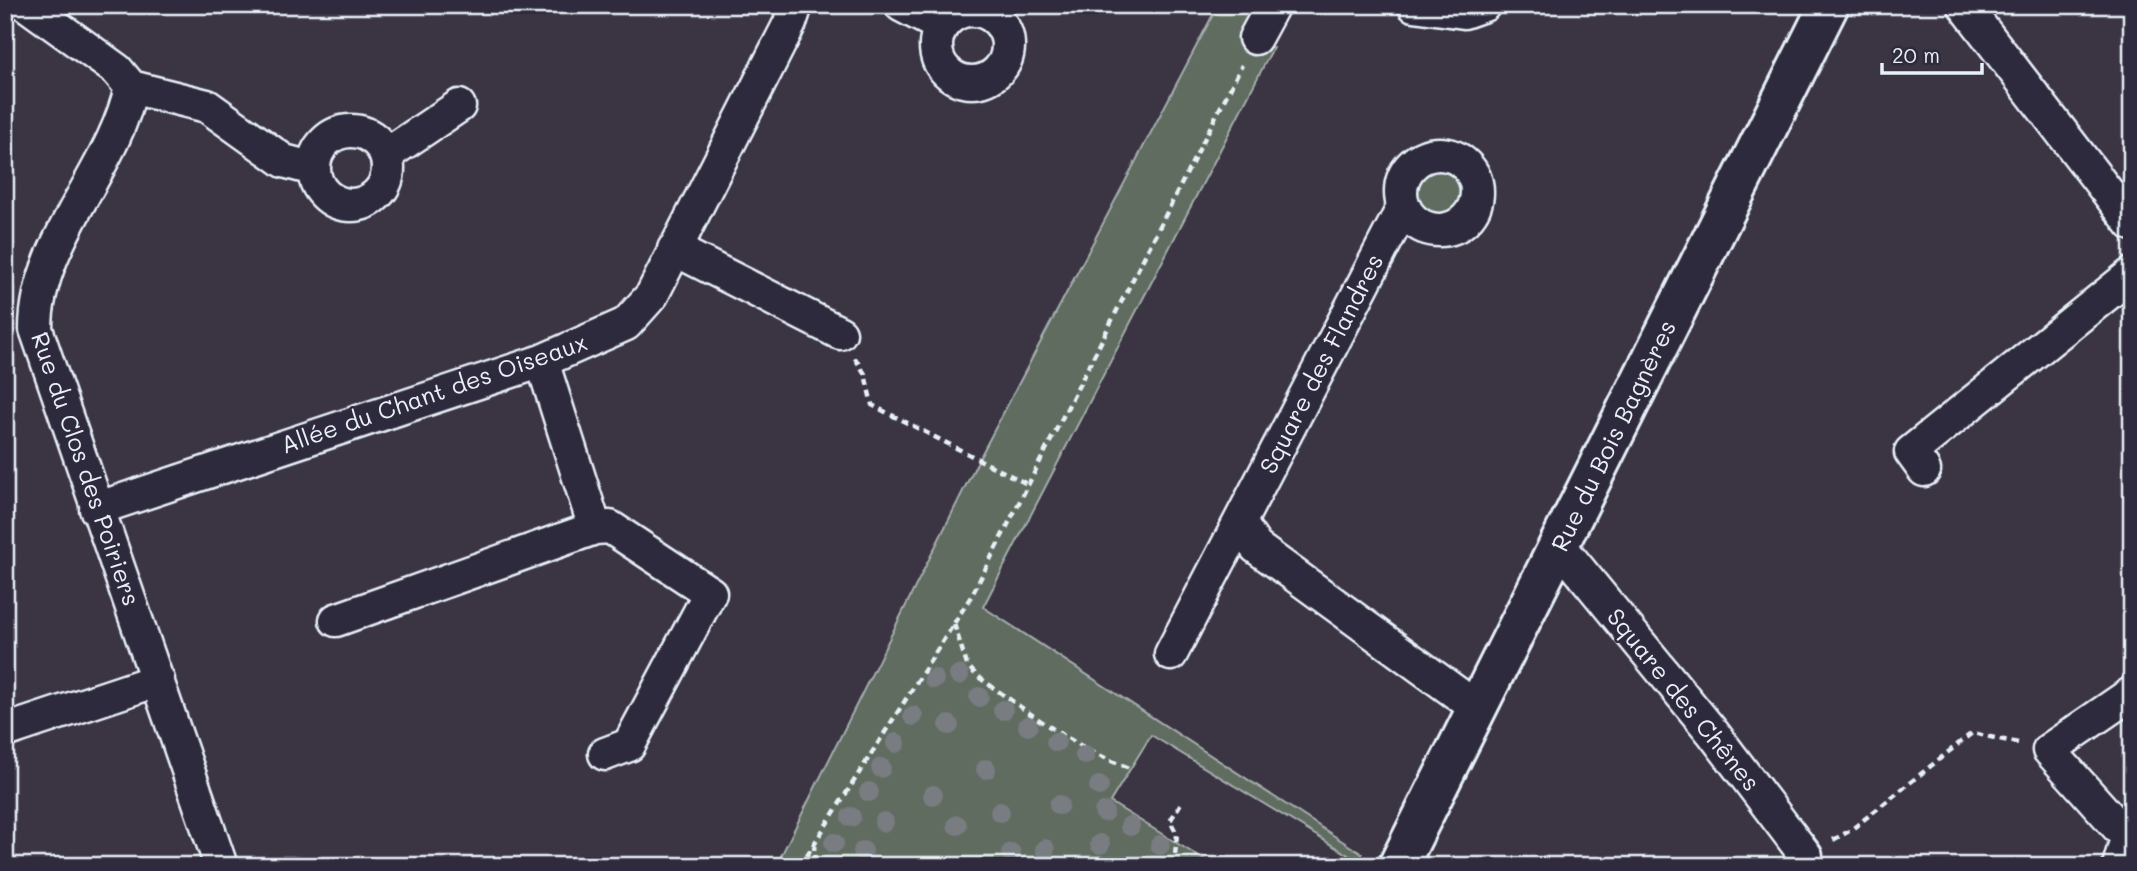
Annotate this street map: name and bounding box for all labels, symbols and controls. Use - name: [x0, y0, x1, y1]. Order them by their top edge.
- scale bar: [1882, 32, 1981, 76]
- text: 20 m: [1892, 41, 1940, 68]
- street label: Square des Flandres: [1252, 248, 1390, 478]
- street label: Rue du Bois Bagnères: [1543, 315, 1682, 556]
- street label: Allée du Chant des Oiseaux: [276, 326, 591, 460]
- street label: Rue du Clos des Poiriers: [25, 328, 148, 609]
- street label: Square des Chênes: [1601, 601, 1767, 797]

